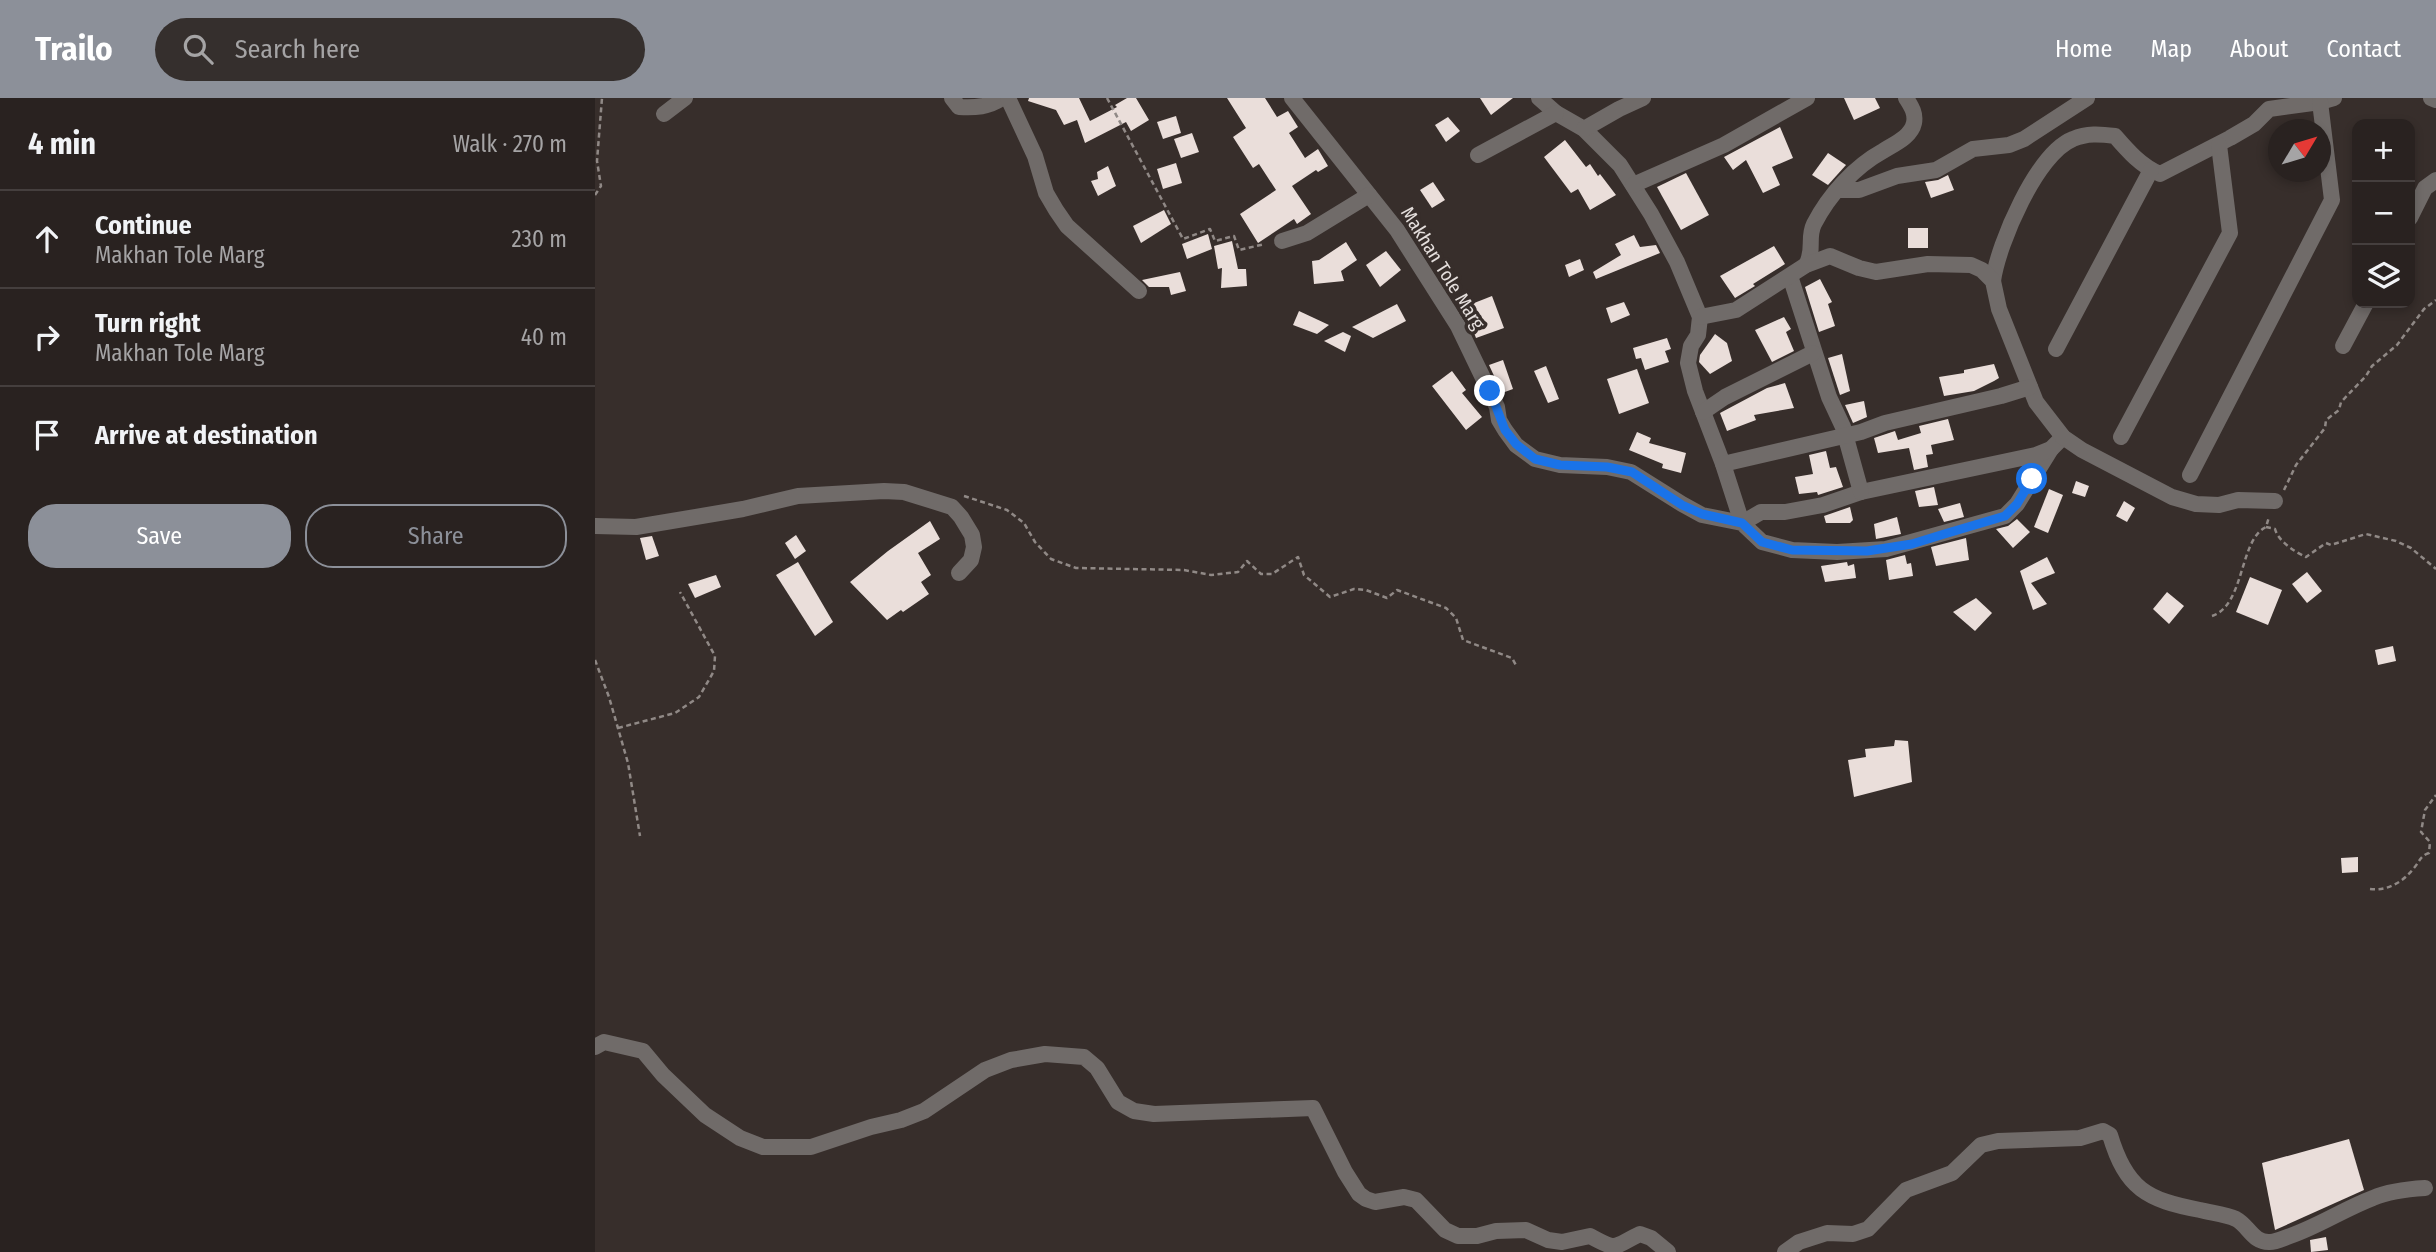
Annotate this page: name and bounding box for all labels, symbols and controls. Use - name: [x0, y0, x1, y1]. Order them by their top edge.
- search box: [155, 18, 645, 81]
- text: Trailo: [35, 29, 113, 69]
- icon: search: [179, 30, 217, 68]
- text: Search here: [235, 34, 360, 65]
- text: Home: [2055, 35, 2112, 63]
- text: Map: [2150, 35, 2192, 63]
- text: About: [2230, 35, 2288, 63]
- text: Contact: [2326, 35, 2401, 63]
- north arrow: [2268, 119, 2331, 182]
- map controls: [2352, 119, 2415, 308]
- button: +: [2352, 119, 2415, 182]
- text: 4 min: [28, 126, 96, 162]
- text: Walk · 270 m: [453, 130, 567, 158]
- button: −: [2352, 182, 2415, 245]
- street label: Makhan Tole Marg: [1396, 202, 1490, 334]
- text: Continue: [95, 210, 192, 241]
- icon: ahead: [28, 220, 66, 258]
- text: 230 m: [511, 225, 567, 253]
- text: Makhan Tole Marg: [95, 241, 265, 269]
- button: layers: [2352, 245, 2415, 308]
- text: Turn right: [95, 308, 201, 339]
- icon: right: [28, 318, 66, 356]
- text: 40 m: [521, 323, 567, 351]
- text: Makhan Tole Marg: [95, 339, 265, 367]
- route end: [1474, 375, 1505, 406]
- icon: arrive: [28, 416, 66, 454]
- text: Arrive at destination: [95, 420, 318, 451]
- route start: [2016, 463, 2047, 494]
- button: Save: [28, 504, 291, 568]
- button: Share: [305, 504, 567, 568]

